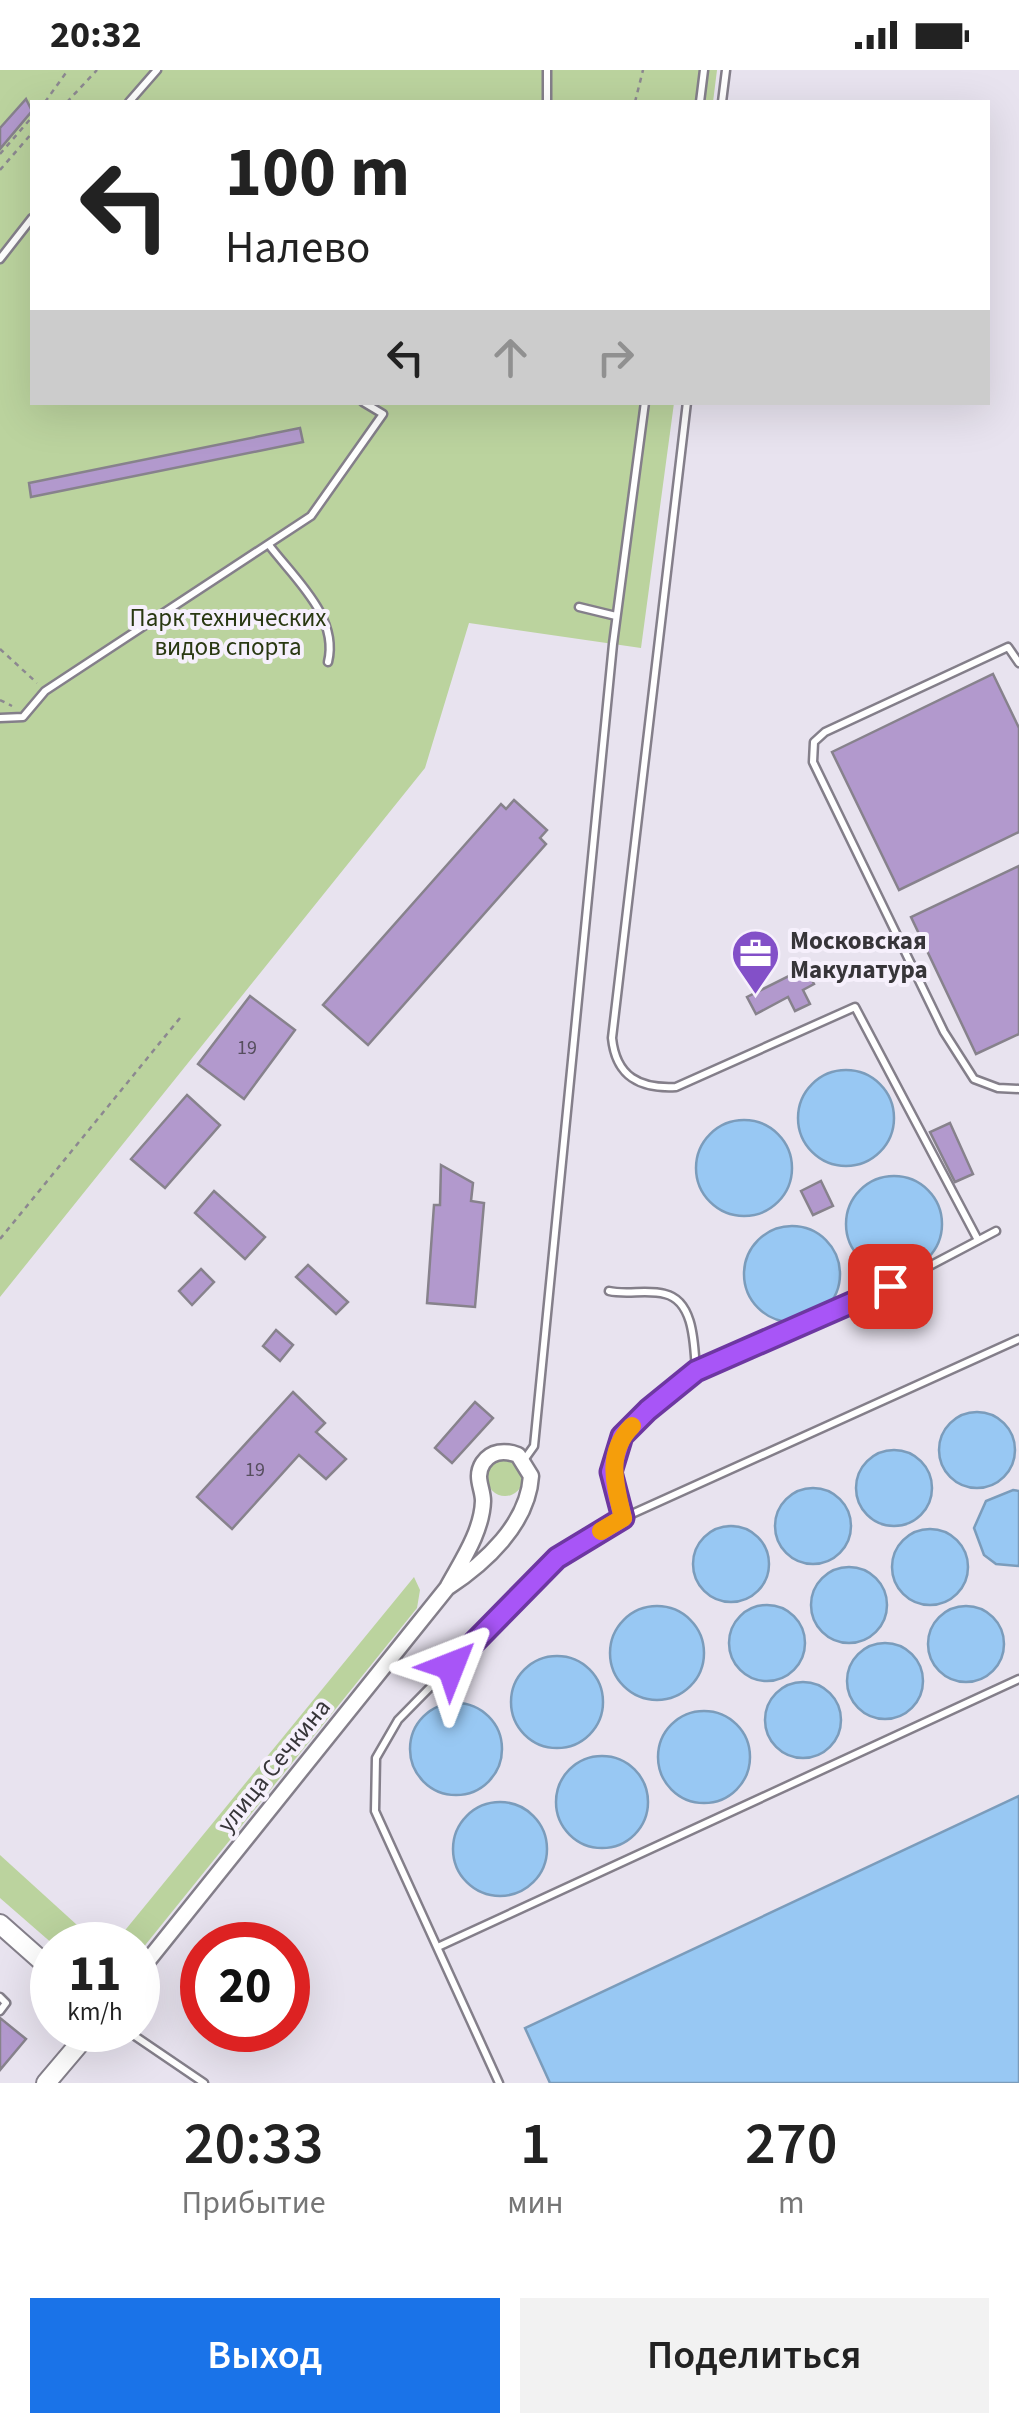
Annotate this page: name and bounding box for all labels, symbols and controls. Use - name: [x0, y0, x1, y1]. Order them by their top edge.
- text: 20:32: [50, 8, 142, 62]
- text: 100 m: [225, 123, 410, 223]
- icon: left: [60, 140, 190, 270]
- text: Налево: [225, 216, 371, 280]
- icon: left: [378, 330, 433, 385]
- icon: ahead: [483, 330, 538, 385]
- icon: right: [588, 330, 643, 385]
- park label: Парк технических видов спорта: [130, 600, 326, 665]
- place label: Московская Макулатура: [790, 923, 928, 988]
- office icon: Московская Макулатура: [729, 928, 781, 996]
- house number: 19: [237, 1034, 257, 1062]
- pin: [848, 1244, 933, 1329]
- icon: arrive: [863, 1259, 918, 1314]
- house number: 19: [245, 1456, 265, 1484]
- position arrow: [399, 1614, 503, 1718]
- street label: улица Сечкина: [208, 1691, 339, 1840]
- speed limit sign: 20: [180, 1922, 310, 2052]
- text: 11: [69, 1939, 121, 2010]
- text: km/h: [67, 1994, 123, 2030]
- text: 20:33: [184, 2102, 323, 2187]
- text: 1: [520, 2102, 551, 2187]
- text: 270: [745, 2102, 837, 2187]
- text: Прибытие: [182, 2180, 326, 2226]
- text: мин: [507, 2180, 564, 2226]
- text: m: [778, 2180, 805, 2226]
- button: Выход: [30, 2298, 500, 2413]
- button: Поделиться: [520, 2298, 989, 2413]

